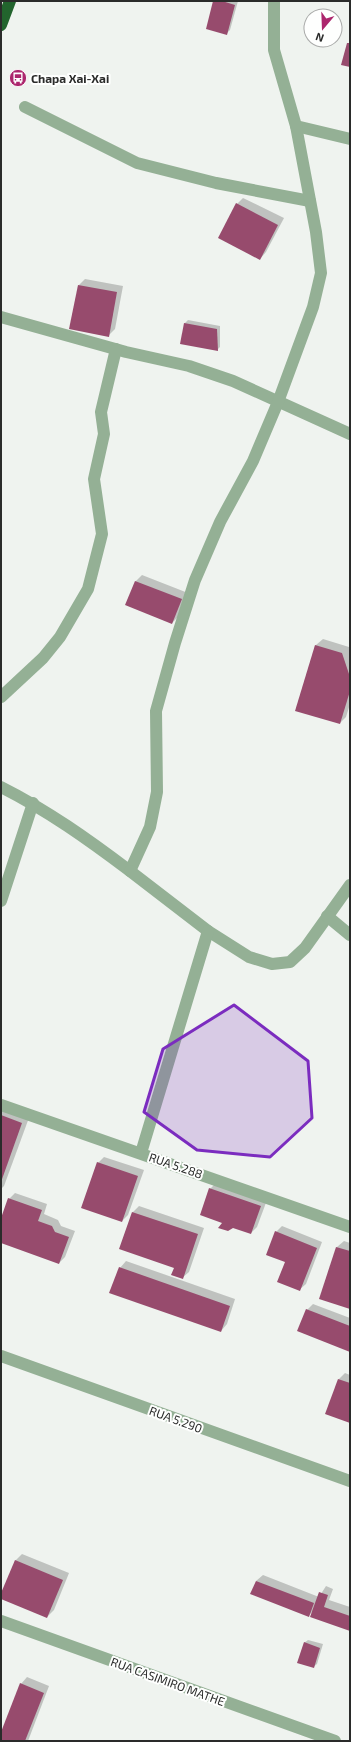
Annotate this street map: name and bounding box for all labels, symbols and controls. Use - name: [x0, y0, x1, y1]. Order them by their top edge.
- north arrow: [303, 8, 343, 48]
- text: N: [314, 30, 325, 45]
- bus stop icon: Chapa Xai-Xai: [8, 68, 28, 88]
- place label: Chapa Xai-Xai: [31, 71, 109, 85]
- street label: RUA 5.288: [147, 1149, 205, 1181]
- street label: RUA 5.290: [148, 1403, 204, 1435]
- street label: RUA CASIMIRO MATHE: [109, 1654, 227, 1708]

